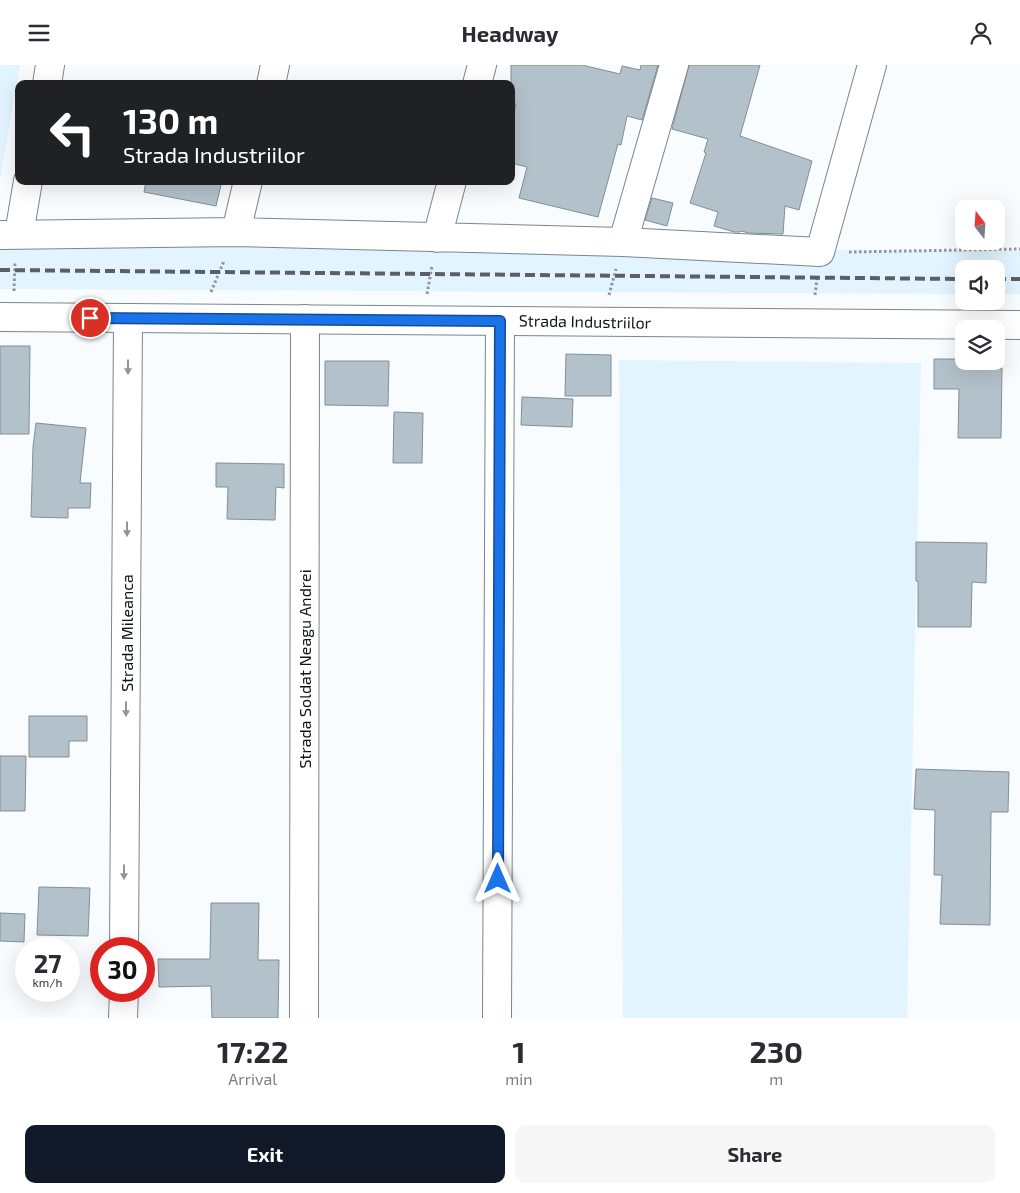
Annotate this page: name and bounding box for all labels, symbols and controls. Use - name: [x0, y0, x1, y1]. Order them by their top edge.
- icon: menu: [25, 19, 53, 47]
- icon: person: [967, 19, 995, 47]
- text: Headway: [462, 20, 558, 46]
- text: 130 m: [123, 99, 218, 141]
- icon: left: [40, 100, 105, 165]
- text: Strada Industriilor: [123, 141, 305, 167]
- north arrow: [955, 200, 1005, 250]
- map controls: [955, 200, 1005, 370]
- button: sound: [955, 260, 1005, 310]
- pin: [69, 297, 111, 339]
- icon: arrive: [76, 304, 104, 332]
- street label: Strada Industriilor: [519, 310, 652, 332]
- button: layers: [955, 320, 1005, 370]
- one-way arrow: [124, 359, 132, 375]
- one-way arrow: [123, 522, 131, 538]
- street label: Strada Soldat Neagu Andrei: [295, 569, 314, 769]
- street label: Strada Mileanca: [117, 574, 136, 692]
- one-way arrow: [122, 702, 130, 718]
- position arrow: [471, 852, 523, 904]
- one-way arrow: [120, 864, 128, 880]
- speed limit sign: 30: [90, 937, 155, 1002]
- text: 27: [34, 948, 61, 978]
- text: km/h: [33, 975, 62, 989]
- text: 17:22: [217, 1033, 288, 1069]
- text: 1: [513, 1033, 525, 1069]
- text: 230: [750, 1033, 803, 1069]
- text: Arrival: [228, 1069, 277, 1088]
- text: min: [505, 1069, 533, 1088]
- text: m: [769, 1069, 783, 1088]
- button: Exit: [25, 1125, 505, 1183]
- button: Share: [515, 1125, 995, 1183]

